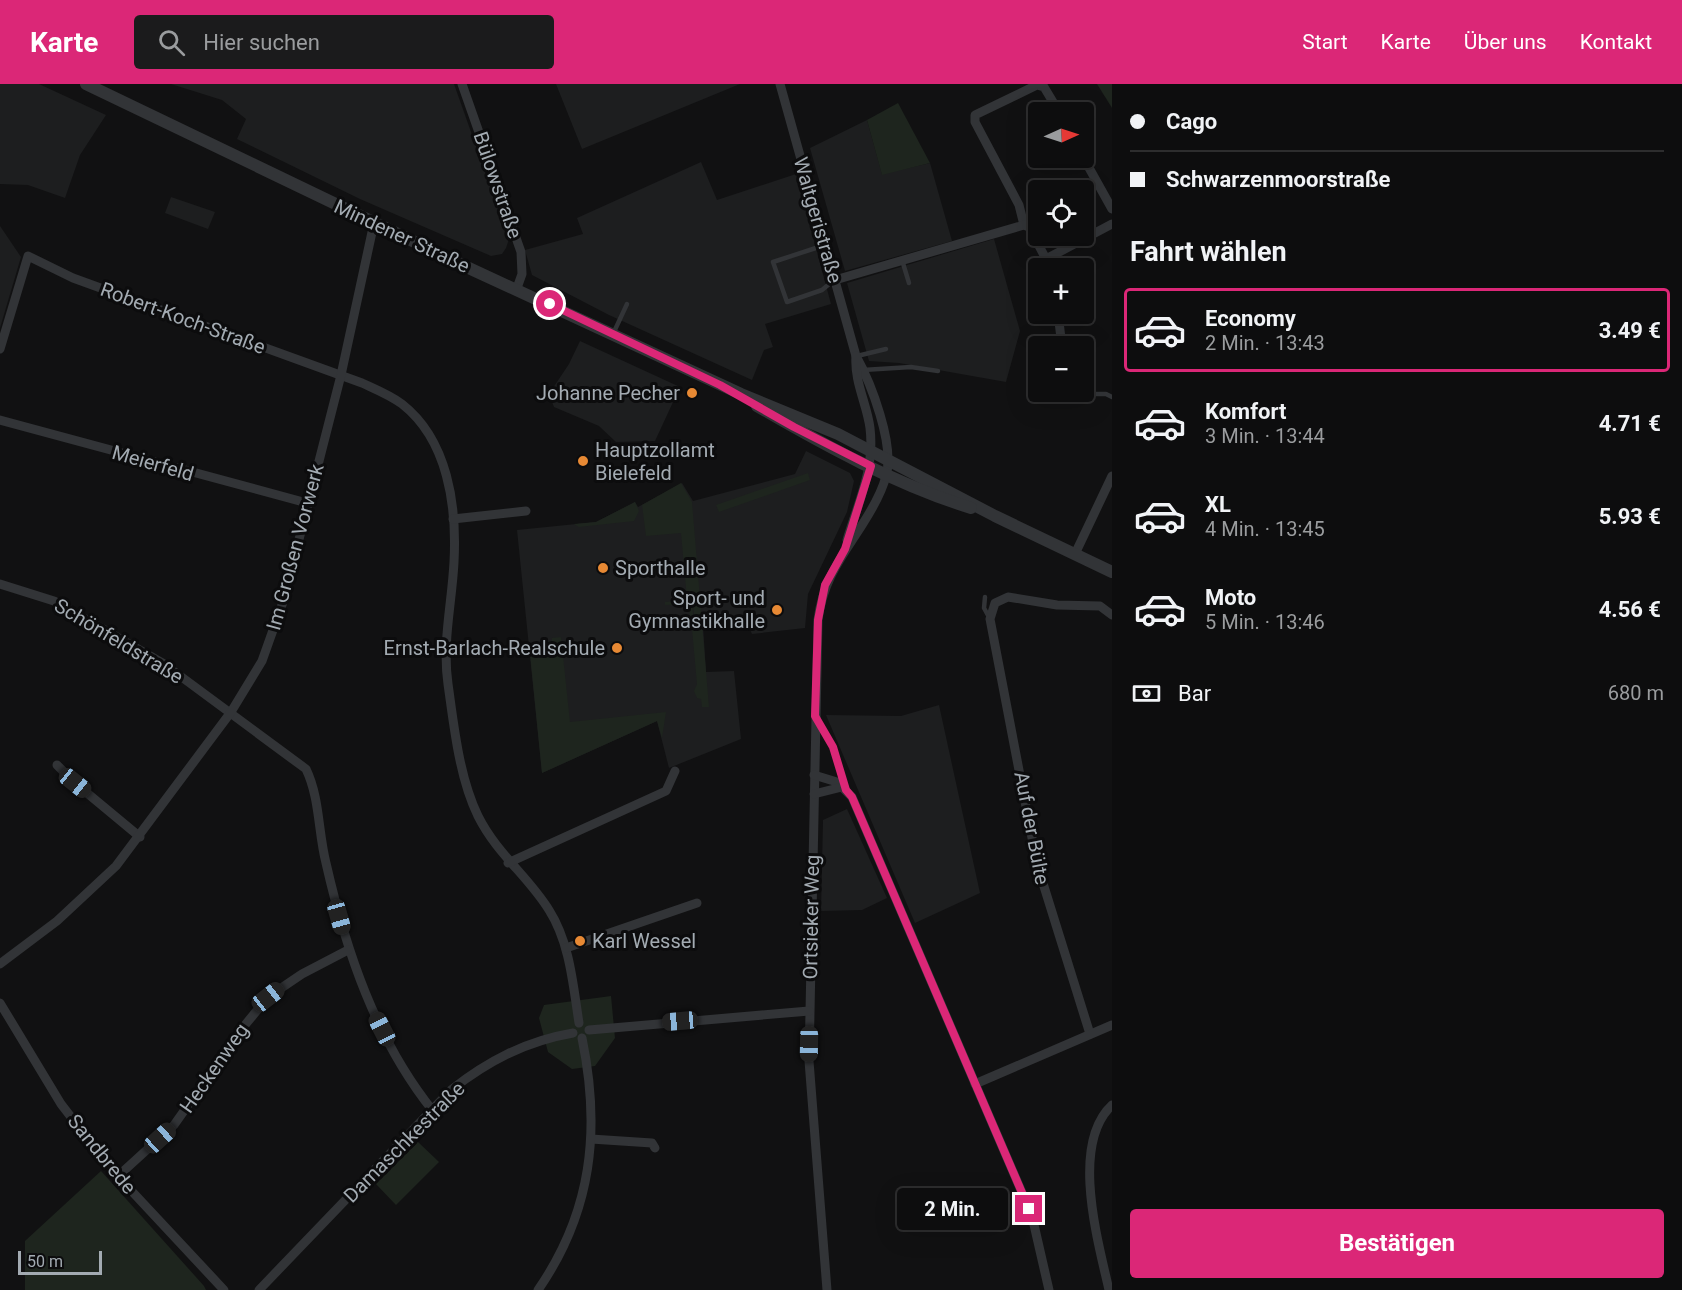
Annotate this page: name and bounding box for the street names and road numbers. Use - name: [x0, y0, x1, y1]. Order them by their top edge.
- street label: Bülowstraße: [469, 128, 527, 242]
- street label: Waltgeristraße: [789, 154, 847, 286]
- street label: Mindener Straße: [330, 194, 474, 278]
- street label: Robert-Koch-Straße: [97, 277, 269, 359]
- street label: Meierfeld: [109, 440, 197, 486]
- street label: Im Großen Vorwerk: [261, 460, 329, 633]
- street label: Schönfeldstraße: [50, 593, 188, 689]
- street label: Auf der Bülte: [1009, 769, 1055, 887]
- street label: Ortsieker Weg: [798, 854, 824, 980]
- street label: Heckenweg: [174, 1019, 254, 1117]
- street label: Damaschkestraße: [338, 1076, 470, 1208]
- street label: Sandbrede: [63, 1109, 141, 1199]

